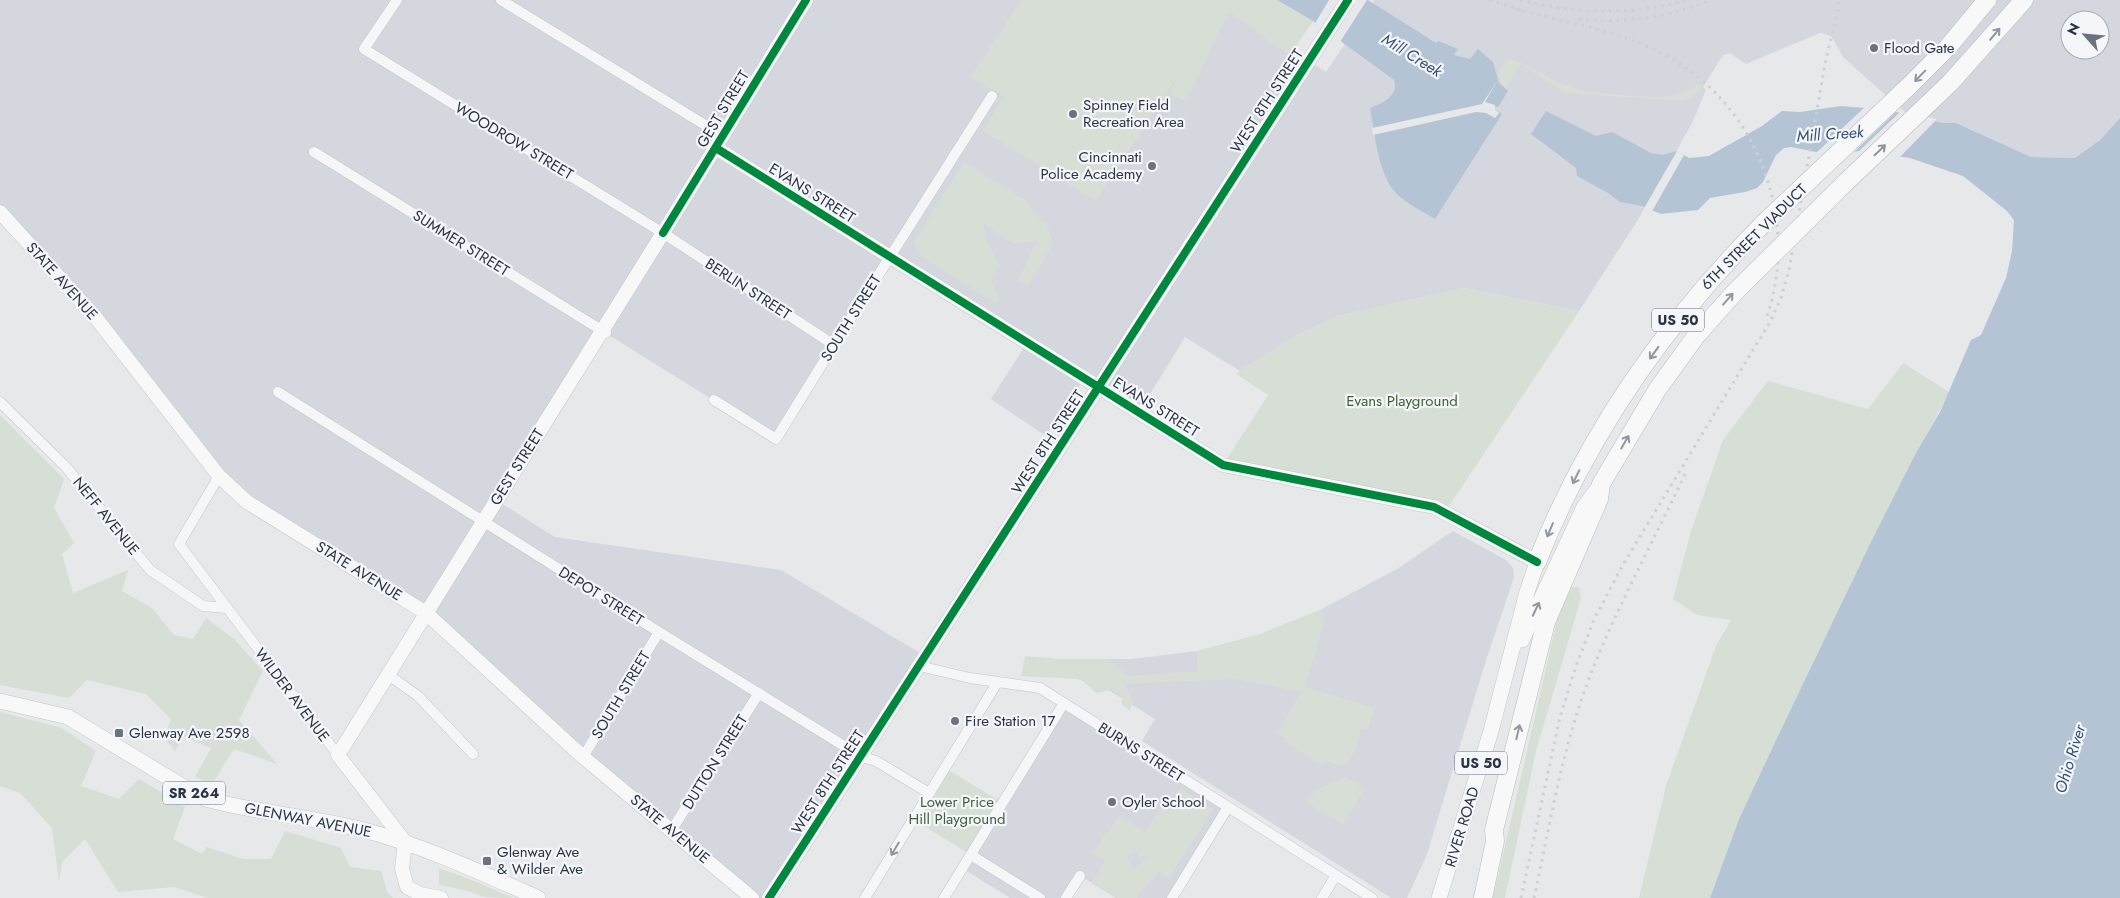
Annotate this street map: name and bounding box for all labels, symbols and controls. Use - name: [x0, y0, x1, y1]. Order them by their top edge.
- north arrow: [2060, 10, 2110, 60]
- text: N: [2062, 20, 2085, 39]
- water label: Mill Creek: [1377, 27, 1448, 83]
- one-way arrow: [1989, 28, 2000, 41]
- place label: Flood Gate: [1884, 37, 1955, 59]
- marker: Flood Gate: [1868, 42, 1880, 54]
- street label: WEST 8TH STREET: [1225, 45, 1309, 157]
- street label: GEST STREET: [691, 66, 755, 152]
- one-way arrow: [1914, 69, 1926, 82]
- place label: Spinney Field Recreation Area: [1083, 94, 1184, 133]
- street label: WOODROW STREET: [451, 97, 577, 185]
- marker: Spinney Field Recreation Area: [1067, 108, 1079, 120]
- water label: Mill Creek: [1796, 120, 1865, 148]
- one-way arrow: [1874, 144, 1887, 156]
- place label: Cincinnati Police Academy: [1041, 146, 1142, 185]
- street label: EVANS STREET: [765, 158, 859, 228]
- marker: Cincinnati Police Academy: [1146, 160, 1158, 172]
- street label: 6TH STREET VIADUCT: [1696, 179, 1812, 295]
- street label: SUMMER STREET: [408, 204, 514, 282]
- street label: STATE AVENUE: [21, 237, 103, 325]
- street label: BERLIN STREET: [701, 253, 795, 325]
- street label: SOUTH STREET: [816, 270, 887, 366]
- one-way arrow: [1723, 293, 1734, 306]
- road number: US 50: [1652, 308, 1704, 332]
- one-way arrow: [1649, 346, 1659, 360]
- street label: EVANS STREET: [1109, 372, 1203, 442]
- street label: WEST 8TH STREET: [1006, 386, 1090, 498]
- park label: Evans Playground: [1346, 390, 1458, 412]
- street label: GEST STREET: [485, 424, 549, 510]
- one-way arrow: [1620, 435, 1630, 449]
- one-way arrow: [1571, 470, 1581, 485]
- street label: NEFF AVENUE: [67, 472, 145, 560]
- one-way arrow: [1545, 522, 1555, 537]
- street label: STATE AVENUE: [312, 536, 406, 606]
- street label: DEPOT STREET: [554, 561, 648, 631]
- one-way arrow: [1532, 602, 1542, 617]
- street label: WILDER AVENUE: [249, 643, 335, 747]
- street label: SOUTH STREET: [586, 647, 656, 743]
- street label: DUTTON STREET: [677, 710, 753, 814]
- place label: Fire Station 17: [965, 710, 1055, 732]
- marker: Fire Station 17: [949, 715, 961, 727]
- street label: BURNS STREET: [1094, 717, 1188, 787]
- water label: Ohio River: [2049, 720, 2092, 796]
- place label: Glenway Ave 2598: [129, 722, 250, 744]
- one-way arrow: [1514, 724, 1523, 740]
- street label: WEST 8TH STREET: [786, 726, 870, 838]
- marker: Glenway Ave 2598: [113, 727, 125, 739]
- road number: US 50: [1455, 751, 1507, 774]
- road number: SR 264: [163, 781, 225, 804]
- street label: RIVER ROAD: [1439, 784, 1485, 870]
- street label: STATE AVENUE: [625, 789, 715, 869]
- park label: Lower Price Hill Playground: [908, 791, 1006, 830]
- place label: Oyler School: [1122, 791, 1205, 813]
- marker: Oyler School: [1106, 796, 1118, 808]
- street label: GLENWAY AVENUE: [242, 797, 374, 843]
- place label: Glenway Ave & Wilder Ave: [497, 841, 583, 880]
- one-way arrow: [889, 842, 899, 856]
- marker: Glenway Ave & Wilder Ave: [481, 855, 493, 867]

